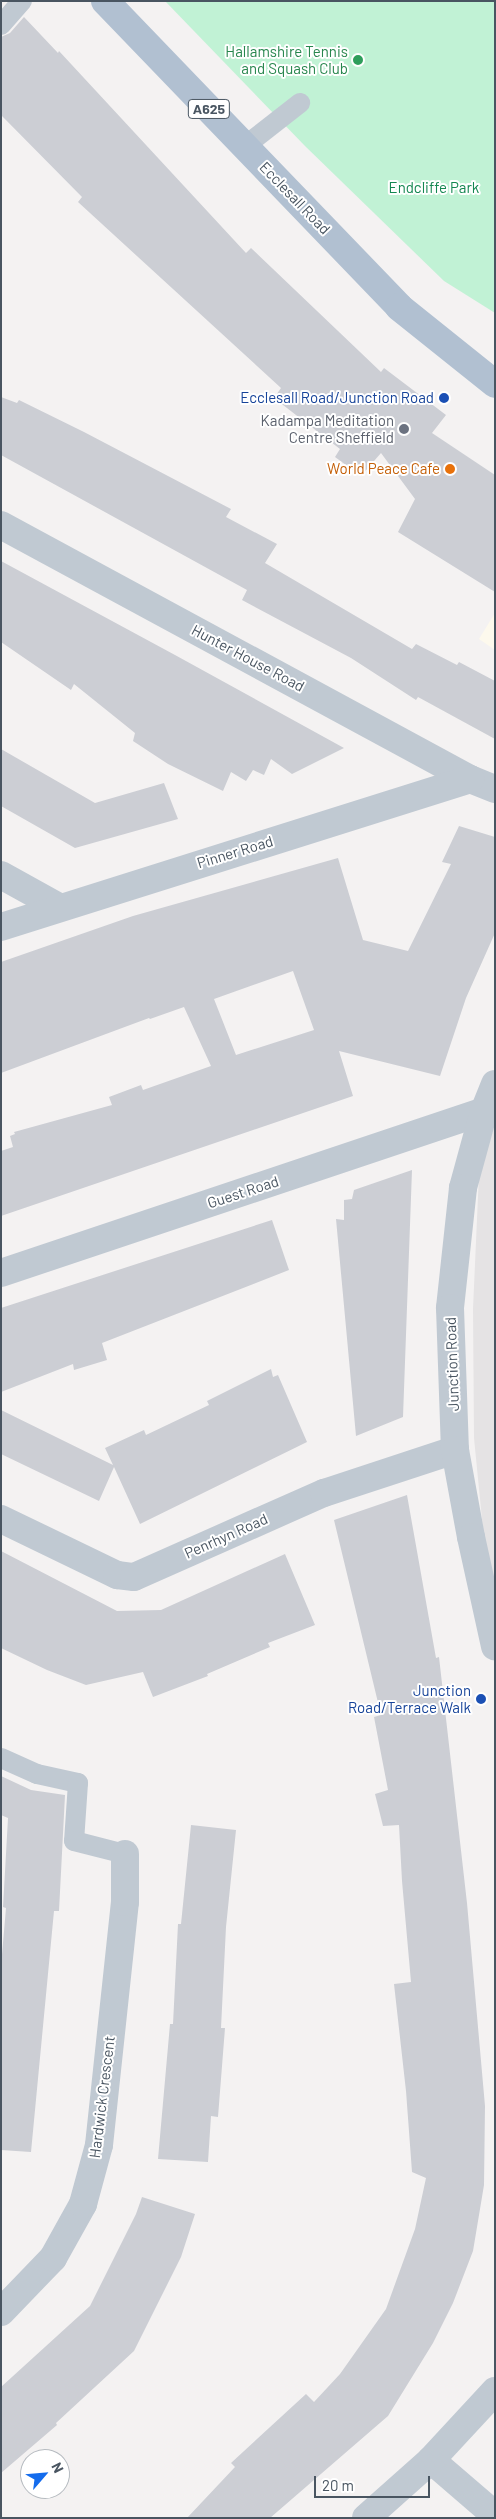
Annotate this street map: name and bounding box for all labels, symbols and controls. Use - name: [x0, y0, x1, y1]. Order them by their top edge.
- place label: Hallamshire Tennis and Squash Club: [225, 42, 348, 77]
- marker: Hallamshire Tennis and Squash Club: [352, 54, 364, 66]
- road number: A625: [188, 98, 230, 120]
- street label: Ecclesall Road: [256, 158, 334, 238]
- park label: Endcliffe Park: [389, 179, 479, 197]
- place label: Ecclesall Road/Junction Road: [240, 389, 434, 407]
- marker: Ecclesall Road/Junction Road: [438, 392, 450, 404]
- place label: Kadampa Meditation Centre Sheffield: [261, 411, 394, 446]
- marker: Kadampa Meditation Centre Sheffield: [398, 423, 410, 435]
- place label: World Peace Cafe: [327, 460, 440, 478]
- marker: World Peace Cafe: [444, 463, 456, 475]
- street label: Hunter House Road: [189, 621, 307, 695]
- street label: Pinner Road: [195, 832, 275, 872]
- street label: Guest Road: [205, 1172, 281, 1212]
- street label: Junction Road: [441, 1317, 463, 1411]
- street label: Penrhyn Road: [182, 1510, 270, 1562]
- place label: Junction Road/Terrace Walk: [348, 1681, 471, 1716]
- marker: Junction Road/Terrace Walk: [475, 1693, 487, 1705]
- street label: Hardwick Crescent: [86, 2035, 118, 2159]
- north arrow: [20, 2449, 70, 2499]
- text: N: [48, 2459, 68, 2475]
- scale bar: [316, 2466, 432, 2498]
- text: 20 m: [322, 2476, 354, 2494]

